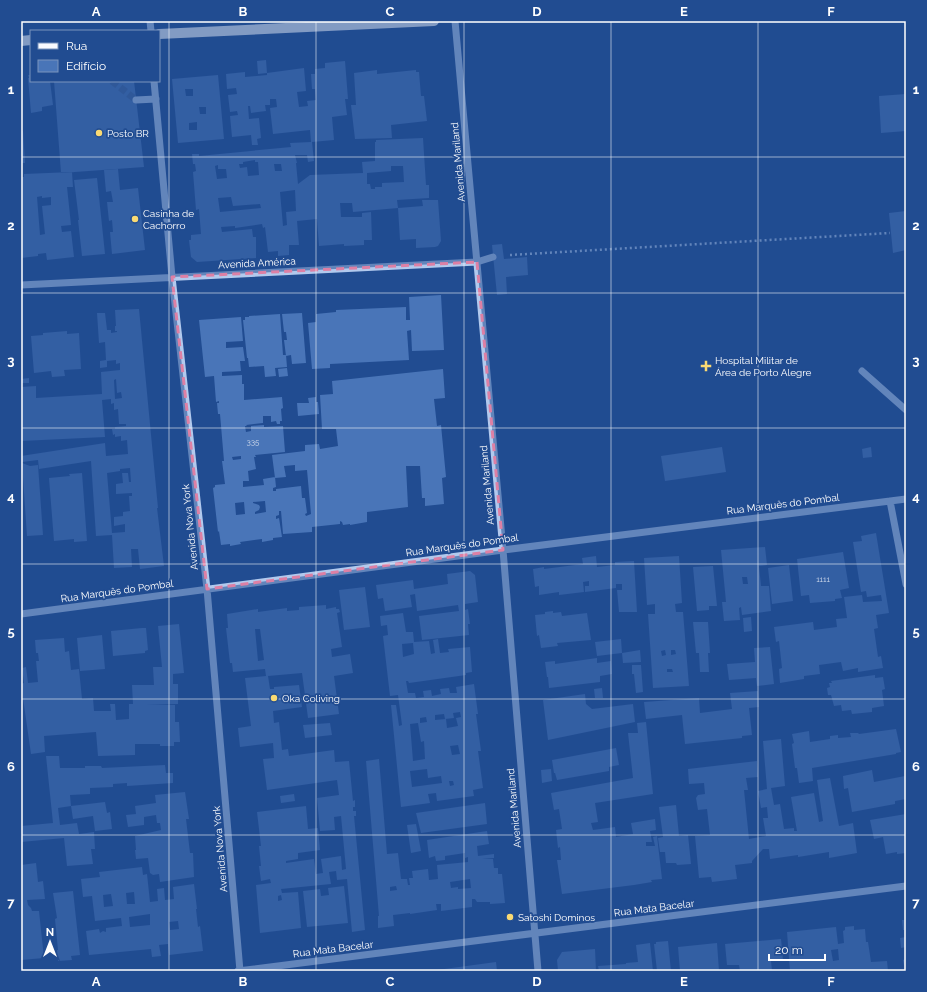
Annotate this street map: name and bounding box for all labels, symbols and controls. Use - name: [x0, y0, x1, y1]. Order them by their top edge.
- text: A: [92, 4, 101, 19]
- text: B: [239, 4, 248, 19]
- text: C: [386, 4, 395, 19]
- text: D: [532, 4, 542, 19]
- text: E: [680, 4, 688, 19]
- text: F: [827, 4, 835, 19]
- legend: [30, 30, 160, 82]
- text: Rua: [66, 39, 87, 53]
- text: Edifício: [66, 59, 106, 73]
- text: 1: [8, 82, 15, 97]
- text: 1: [913, 82, 920, 97]
- street label: Avenida Mariland: [449, 122, 467, 202]
- marker: Posto BR: [94, 128, 104, 138]
- place label: Posto BR: [107, 128, 149, 139]
- place label: Casinha de Cachorro: [143, 208, 194, 231]
- marker: Casinha de Cachorro: [130, 214, 140, 224]
- text: 2: [7, 218, 15, 233]
- text: 2: [912, 218, 920, 233]
- street label: Avenida América: [218, 255, 296, 271]
- text: 3: [7, 353, 15, 368]
- text: 3: [912, 353, 920, 368]
- place label: Hospital Militar de Área de Porto Alegre: [715, 355, 812, 378]
- marker: Hospital Militar de Área de Porto Alegre: [700, 360, 712, 372]
- house number: 335: [247, 437, 260, 447]
- street label: Avenida Mariland: [478, 445, 496, 525]
- street label: Avenida Nova York: [180, 483, 200, 570]
- text: 4: [7, 489, 15, 504]
- text: 4: [912, 489, 920, 504]
- street label: Rua Marquês do Pombal: [726, 492, 840, 516]
- street label: Rua Marquês do Pombal: [405, 532, 519, 558]
- house number: 1111: [816, 574, 830, 584]
- street label: Rua Marquês do Pombal: [60, 578, 174, 604]
- text: 5: [7, 624, 15, 639]
- text: 5: [912, 624, 920, 639]
- marker: Oka Coliving: [269, 693, 279, 703]
- place label: Oka Coliving: [282, 693, 340, 704]
- text: 6: [7, 759, 15, 774]
- text: 6: [912, 759, 920, 774]
- street label: Avenida Mariland: [505, 768, 523, 848]
- street label: Avenida Nova York: [211, 805, 229, 892]
- text: 7: [7, 895, 15, 910]
- text: 7: [912, 895, 920, 910]
- street label: Rua Mata Bacelar: [613, 898, 695, 918]
- marker: Satoshi Dominos: [505, 912, 515, 922]
- place label: Satoshi Dominos: [518, 912, 595, 923]
- north arrow: [30, 922, 70, 962]
- text: N: [46, 926, 54, 939]
- scale bar: [769, 936, 825, 962]
- street label: Rua Mata Bacelar: [292, 939, 374, 959]
- text: 20 m: [775, 943, 803, 957]
- text: A: [92, 974, 101, 989]
- text: B: [239, 974, 248, 989]
- text: C: [386, 974, 395, 989]
- text: D: [532, 974, 542, 989]
- text: E: [680, 974, 688, 989]
- text: F: [827, 974, 835, 989]

